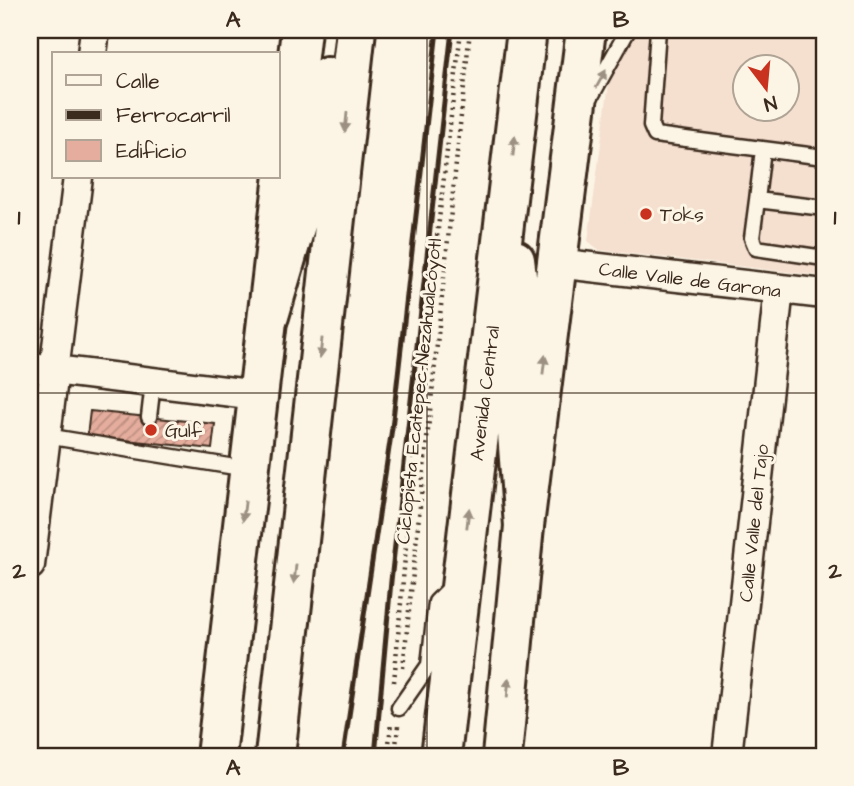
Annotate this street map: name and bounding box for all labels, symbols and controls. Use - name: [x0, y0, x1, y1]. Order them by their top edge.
- text: A: [226, 4, 241, 36]
- text: B: [613, 4, 630, 36]
- legend: [52, 52, 280, 178]
- north arrow: [732, 52, 802, 122]
- text: Calle: [116, 67, 160, 96]
- one-way arrow: [595, 70, 607, 89]
- text: N: [761, 88, 780, 118]
- text: Ferrocarril: [116, 101, 231, 130]
- one-way arrow: [340, 111, 351, 133]
- one-way arrow: [509, 135, 520, 157]
- text: Edificio: [116, 137, 186, 166]
- text: 1: [18, 201, 21, 233]
- text: 1: [834, 201, 837, 233]
- place label: Toks: [660, 202, 704, 229]
- marker: Toks: [638, 206, 654, 222]
- street label: Ciclopista Ecatepec-Nezahualcóyotl: [390, 237, 450, 545]
- street label: Calle Valle de Garona: [597, 256, 783, 305]
- street label: Avenida Central: [464, 324, 507, 462]
- one-way arrow: [315, 337, 326, 359]
- one-way arrow: [538, 354, 549, 376]
- place label: Gulf: [165, 418, 203, 445]
- marker: Gulf: [143, 422, 159, 438]
- street label: Calle Valle del Tajo: [733, 443, 776, 603]
- one-way arrow: [238, 500, 249, 522]
- one-way arrow: [463, 507, 474, 529]
- text: 2: [11, 555, 26, 587]
- text: 2: [827, 555, 842, 587]
- one-way arrow: [290, 563, 301, 585]
- one-way arrow: [503, 677, 514, 699]
- text: A: [226, 752, 241, 784]
- text: B: [613, 752, 630, 784]

